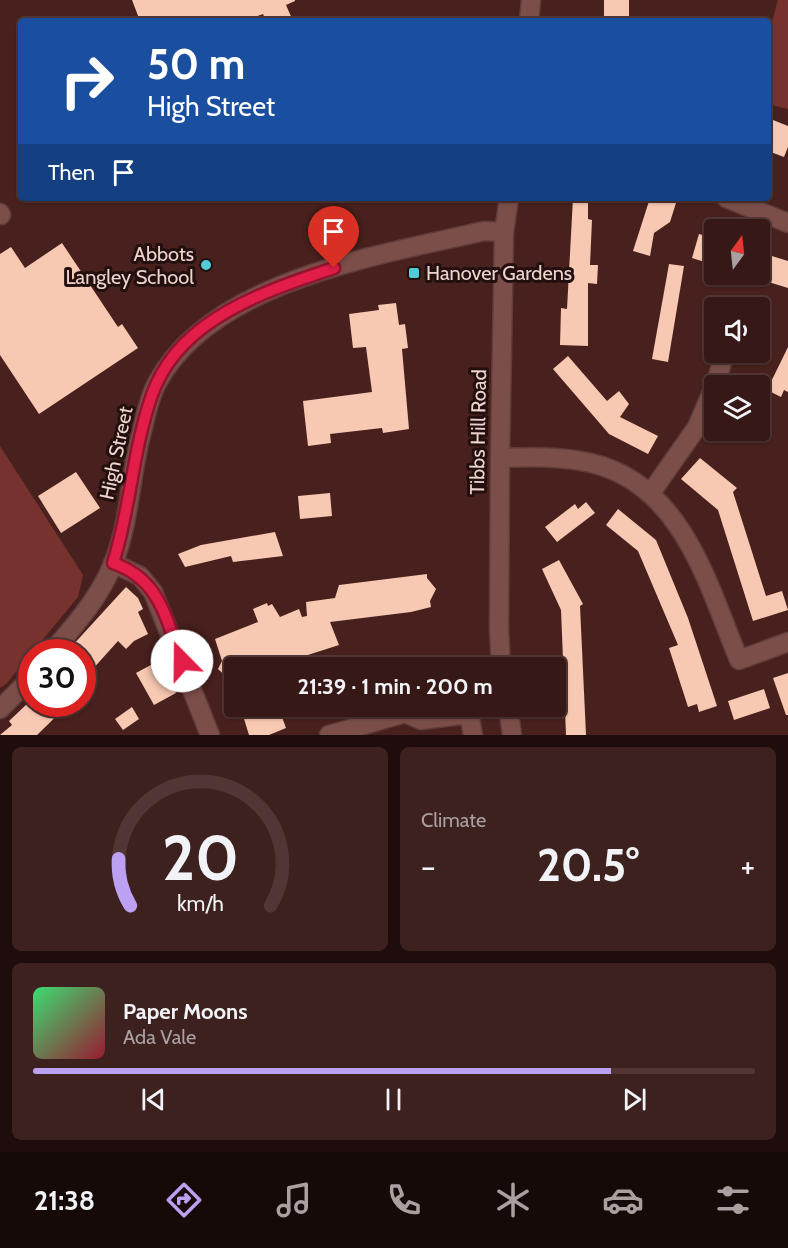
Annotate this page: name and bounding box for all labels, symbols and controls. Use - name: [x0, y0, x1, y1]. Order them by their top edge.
- text: 50 m: [147, 38, 245, 90]
- icon: right: [48, 42, 126, 120]
- text: High Street: [147, 90, 275, 123]
- icon: arrive: [107, 156, 140, 189]
- text: Then: [48, 159, 95, 186]
- pin: [308, 206, 359, 268]
- icon: arrive: [317, 215, 350, 248]
- north arrow: [704, 219, 770, 285]
- map controls: [704, 219, 770, 441]
- place label: Abbots Langley School: [66, 242, 194, 289]
- marker: Abbots Langley School: [199, 258, 213, 272]
- place label: Hanover Gardens: [426, 261, 572, 285]
- marker: Hanover Gardens: [407, 266, 421, 280]
- button: sound: [704, 297, 770, 363]
- street label: Tibbs Hill Road: [465, 369, 491, 495]
- button: layers: [704, 375, 770, 441]
- street label: High Street: [94, 404, 138, 502]
- position arrow: [150, 629, 214, 693]
- speed limit sign: 30: [18, 639, 96, 717]
- text: 21:39 · 1 min · 200 m: [297, 673, 493, 700]
- text: Climate: [421, 808, 486, 832]
- text: 20: [161, 820, 239, 896]
- text: 20.5°: [537, 838, 639, 892]
- text: −: [421, 846, 436, 886]
- text: +: [740, 846, 755, 886]
- text: km/h: [177, 890, 223, 916]
- text: Paper Moons: [123, 998, 247, 1025]
- text: Ada Vale: [123, 1025, 196, 1049]
- icon: previous: [137, 1083, 170, 1116]
- icon: pause: [377, 1083, 410, 1116]
- icon: next: [618, 1083, 651, 1116]
- icon: directions: [163, 1179, 205, 1221]
- icon: music: [273, 1179, 315, 1221]
- icon: phone: [383, 1179, 425, 1221]
- icon: climate: [492, 1179, 534, 1221]
- icon: car: [602, 1179, 644, 1221]
- icon: filters: [712, 1179, 754, 1221]
- text: 21:38: [34, 1184, 95, 1217]

